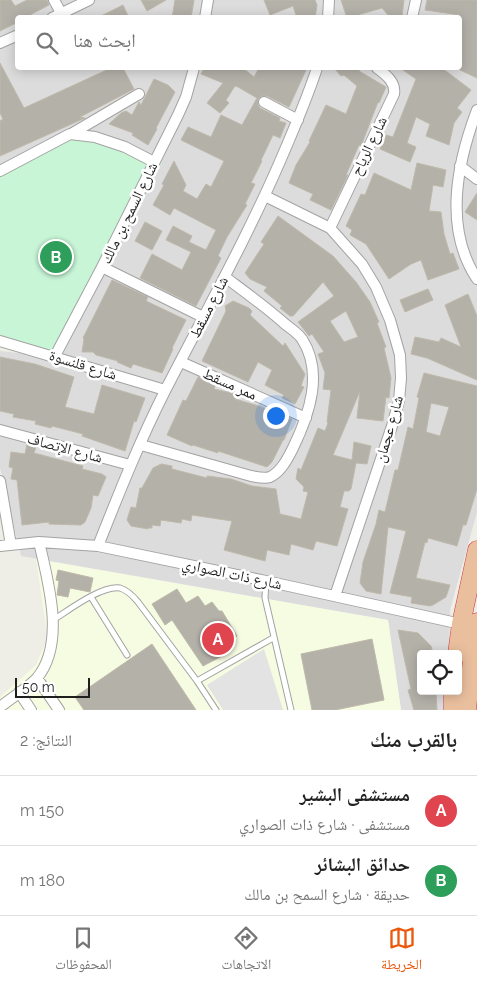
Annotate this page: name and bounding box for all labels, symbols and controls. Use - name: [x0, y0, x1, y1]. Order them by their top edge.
- search box: [15, 15, 462, 70]
- icon: search: [33, 29, 61, 57]
- text: ابحث هنا: [73, 29, 136, 51]
- street label: شارع الرياح: [347, 113, 392, 179]
- street label: شارع السمح بن مالك: [97, 159, 162, 267]
- pin: B: [40, 238, 72, 276]
- street label: شارع مسقط: [186, 273, 233, 341]
- street label: شارع قلنسوة: [47, 346, 119, 385]
- street label: ممر مسقط: [200, 364, 260, 404]
- street label: شارع عجمان: [371, 393, 408, 465]
- your location: [263, 403, 289, 429]
- street label: شارع الإتصاف: [25, 429, 105, 468]
- street label: شارع ذات الصواري: [180, 555, 284, 596]
- pin: A: [202, 620, 234, 658]
- map controls: [417, 650, 462, 695]
- button: locate: [417, 650, 462, 695]
- scale bar: [15, 675, 90, 698]
- text: 50 m: [22, 679, 55, 695]
- text: بالقرب منك: [370, 727, 457, 752]
- text: النتائج: 2: [20, 731, 72, 750]
- text: مستشفى البشير: [300, 783, 410, 805]
- text: 150 m: [20, 801, 64, 820]
- text: A: [436, 801, 446, 820]
- text: مستشفى · شارع ذات الصواري: [239, 815, 410, 834]
- text: حدائق البشائر: [315, 853, 410, 875]
- text: 180 m: [20, 871, 65, 890]
- text: B: [436, 871, 446, 890]
- text: حديقة · شارع السمح بن مالك: [244, 885, 410, 904]
- tab: المحفوظات: [55, 924, 112, 978]
- tab: الاتجاهات: [222, 924, 271, 978]
- tab: الخريطة: [381, 924, 422, 978]

